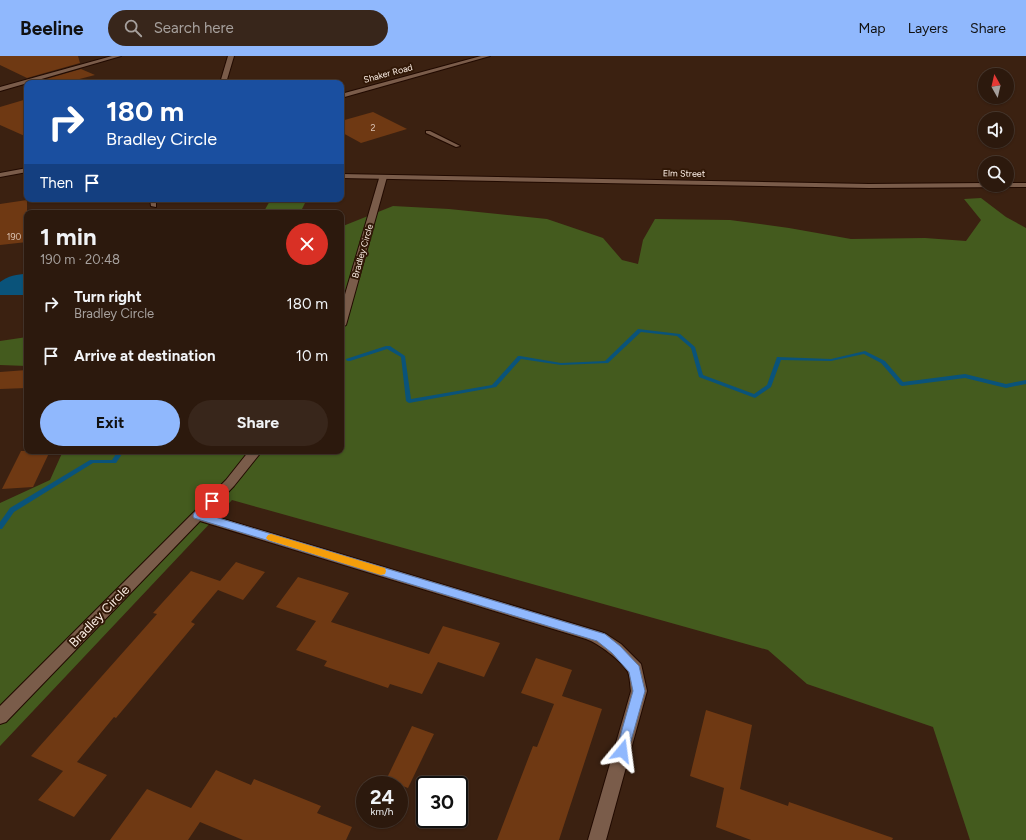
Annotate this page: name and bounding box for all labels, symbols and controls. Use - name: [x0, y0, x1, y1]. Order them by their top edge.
- search box: [108, 10, 388, 46]
- text: Beeline: [20, 17, 84, 40]
- icon: search: [122, 17, 144, 39]
- text: Search here: [154, 19, 234, 37]
- text: Map: [858, 20, 886, 37]
- text: Layers: [908, 20, 948, 37]
- text: Share: [970, 20, 1006, 37]
- street label: Shaker Road: [362, 61, 414, 85]
- north arrow: [978, 68, 1014, 104]
- map controls: [978, 68, 1014, 192]
- text: 180 m: [106, 94, 184, 128]
- icon: right: [40, 96, 92, 148]
- button: sound: [978, 112, 1014, 148]
- house number: 2: [370, 122, 376, 133]
- text: Bradley Circle: [106, 128, 217, 150]
- button: search: [978, 156, 1014, 192]
- street label: Elm Street: [663, 167, 706, 179]
- icon: arrive: [81, 172, 103, 194]
- text: Then: [40, 174, 73, 192]
- text: 1 min: [40, 222, 97, 251]
- button: close: [286, 223, 328, 265]
- street label: Bradley Circle: [349, 223, 375, 279]
- house number: 190: [7, 231, 22, 242]
- text: 190 m · 20:48: [40, 252, 120, 267]
- text: Turn right: [74, 288, 142, 306]
- icon: right: [40, 293, 62, 315]
- text: 180 m: [287, 295, 328, 313]
- text: Bradley Circle: [74, 306, 154, 321]
- icon: arrive: [40, 345, 62, 367]
- text: Arrive at destination: [74, 347, 215, 365]
- text: 10 m: [296, 347, 328, 365]
- button: Exit: [40, 400, 180, 446]
- button: Share: [188, 400, 328, 446]
- pin: [195, 484, 229, 518]
- icon: arrive: [201, 490, 223, 512]
- street label: Bradley Circle: [66, 582, 132, 650]
- position arrow: [601, 730, 643, 772]
- speed limit sign: 30: [416, 776, 468, 828]
- text: 24: [370, 785, 394, 809]
- text: km/h: [371, 805, 393, 818]

